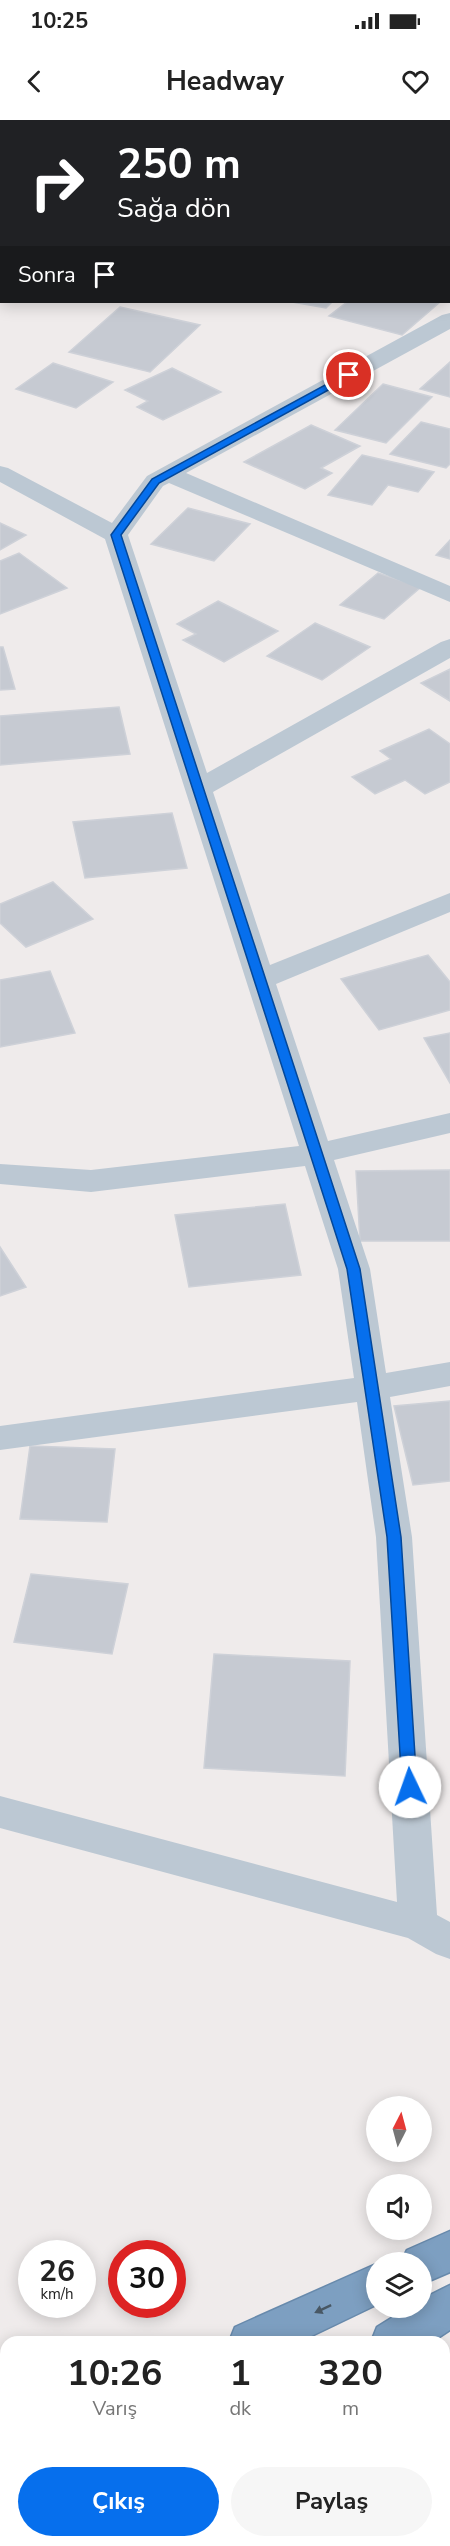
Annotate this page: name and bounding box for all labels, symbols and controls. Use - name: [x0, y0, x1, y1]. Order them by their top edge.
- text: 10:25: [30, 6, 88, 36]
- text: Headway: [166, 63, 284, 100]
- icon: back: [18, 65, 51, 98]
- icon: heart: [399, 65, 432, 98]
- text: 250 m: [117, 136, 241, 193]
- icon: right: [18, 144, 96, 222]
- text: Sağa dön: [117, 190, 231, 227]
- icon: arrive: [88, 258, 121, 291]
- text: Sonra: [18, 260, 76, 290]
- pin: [323, 349, 374, 400]
- icon: arrive: [332, 358, 365, 391]
- position arrow: [378, 1755, 442, 1819]
- north arrow: [366, 2096, 432, 2162]
- map controls: [366, 2096, 432, 2318]
- button: sound: [366, 2174, 432, 2240]
- speed limit sign: 30: [108, 2240, 186, 2318]
- text: 26: [39, 2251, 75, 2292]
- button: layers: [366, 2252, 432, 2318]
- text: km/h: [40, 2284, 74, 2304]
- one-way arrow: [315, 2304, 332, 2313]
- text: 10:26: [67, 2349, 162, 2398]
- text: 1: [229, 2349, 251, 2398]
- text: 320: [318, 2349, 383, 2398]
- text: Varış: [92, 2395, 137, 2422]
- text: dk: [229, 2395, 251, 2422]
- text: m: [342, 2395, 359, 2422]
- button: Çıkış: [18, 2467, 219, 2536]
- button: Paylaş: [231, 2467, 432, 2536]

